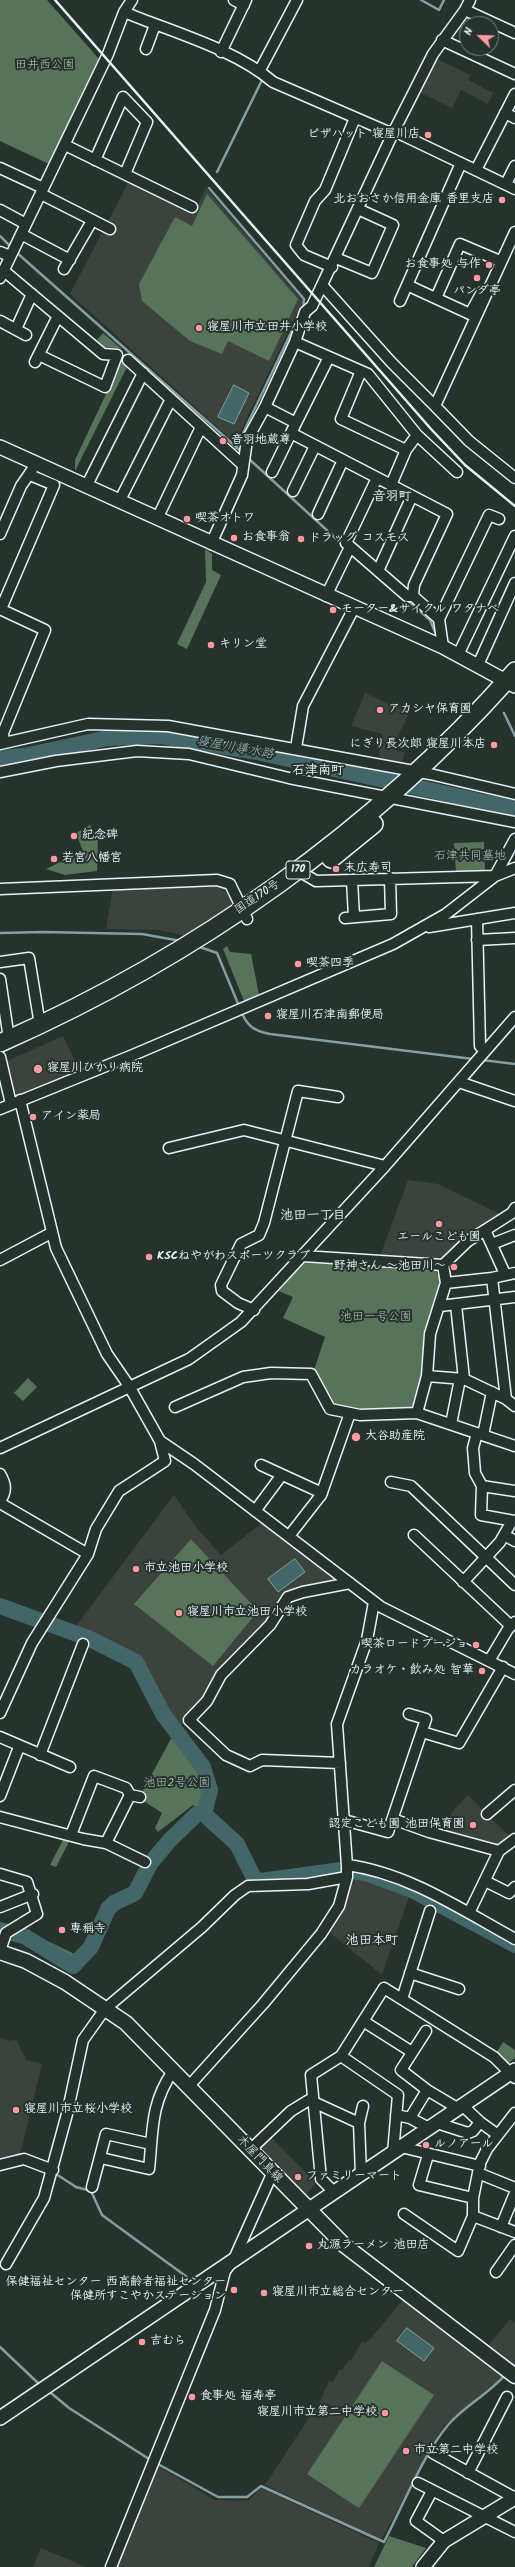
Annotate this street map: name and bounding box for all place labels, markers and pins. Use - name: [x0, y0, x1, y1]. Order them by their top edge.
- place label: ピザハット 寝屋川店: [307, 128, 420, 142]
- marker: ピザハット 寝屋川店: [423, 130, 433, 140]
- place label: 北おおさか信用金庫 香里支店: [333, 193, 494, 207]
- marker: 北おおさか信用金庫 香里支店: [497, 195, 507, 205]
- place label: お食事処 与作: [404, 258, 481, 272]
- marker: お食事処 与作: [484, 260, 494, 270]
- marker: パンダ亭: [472, 273, 482, 283]
- place label: パンダ亭: [453, 285, 501, 299]
- place label: 寝屋川市立田井小学校: [207, 321, 327, 335]
- marker: 寝屋川市立田井小学校: [194, 323, 204, 333]
- place label: 音羽地蔵尊: [231, 434, 291, 448]
- marker: 音羽地蔵尊: [218, 436, 228, 446]
- place label: 喫茶オトワ: [195, 512, 255, 526]
- marker: 喫茶オトワ: [182, 514, 192, 524]
- place label: お食事翁: [242, 531, 290, 545]
- place label: ドラッグ コスモス: [309, 532, 410, 546]
- marker: お食事翁: [229, 533, 239, 543]
- marker: ドラッグ コスモス: [296, 534, 306, 544]
- place label: モーター&サイクル ワタナベ: [341, 603, 499, 617]
- marker: モーター&サイクル ワタナベ: [328, 605, 338, 615]
- place label: キリン堂: [219, 638, 267, 652]
- marker: キリン堂: [206, 640, 216, 650]
- place label: アカシヤ保育園: [388, 703, 472, 717]
- marker: アカシヤ保育園: [375, 705, 385, 715]
- place label: にぎり長次郎 寝屋川本店: [349, 738, 486, 752]
- marker: にぎり長次郎 寝屋川本店: [489, 740, 499, 750]
- place label: 紀念碑: [82, 829, 118, 843]
- marker: 紀念碑: [69, 831, 79, 841]
- place label: 若宮八幡宮: [62, 852, 122, 866]
- marker: 若宮八幡宮: [49, 854, 59, 864]
- place label: 末広寿司: [344, 862, 392, 876]
- marker: 末広寿司: [331, 864, 341, 874]
- place label: 喫茶四季: [306, 957, 354, 971]
- marker: 喫茶四季: [293, 959, 303, 969]
- place label: 寝屋川石津南郵便局: [276, 1009, 384, 1023]
- marker: 寝屋川石津南郵便局: [263, 1011, 273, 1021]
- place label: 寝屋川ひかり病院: [47, 1062, 143, 1076]
- marker: 寝屋川ひかり病院: [32, 1063, 44, 1075]
- place label: アイン薬局: [41, 1110, 101, 1124]
- marker: アイン薬局: [28, 1112, 38, 1122]
- marker: エールこども園: [434, 1219, 444, 1229]
- place label: エールこども園: [397, 1231, 481, 1245]
- place label: KSCねやがわスポーツクラブ: [157, 1250, 310, 1264]
- marker: KSCねやがわスポーツクラブ: [144, 1252, 154, 1262]
- place label: 野神さん ～池田川～: [333, 1260, 446, 1274]
- marker: 野神さん ～池田川～: [449, 1262, 459, 1272]
- place label: 大谷助産院: [365, 1430, 425, 1444]
- marker: 大谷助産院: [350, 1431, 362, 1443]
- place label: 市立池田小学校: [144, 1562, 228, 1576]
- marker: 市立池田小学校: [131, 1564, 141, 1574]
- place label: 寝屋川市立池田小学校: [187, 1606, 307, 1620]
- marker: 寝屋川市立池田小学校: [174, 1608, 184, 1618]
- place label: 喫茶ロードプージョ: [361, 1638, 468, 1652]
- marker: 喫茶ロードプージョ: [471, 1640, 481, 1650]
- place label: カラオケ・飲み処 智華: [349, 1664, 474, 1678]
- marker: カラオケ・飲み処 智華: [477, 1666, 487, 1676]
- place label: 認定こども園 池田保育園: [328, 1818, 465, 1832]
- marker: 認定こども園 池田保育園: [468, 1820, 478, 1830]
- place label: 専稱寺: [70, 1923, 106, 1937]
- marker: 専稱寺: [57, 1925, 67, 1935]
- place label: 寝屋川市立桜小学校: [24, 2103, 132, 2117]
- marker: 寝屋川市立桜小学校: [11, 2105, 21, 2115]
- place label: ルノアール: [434, 2138, 494, 2152]
- marker: ルノアール: [421, 2140, 431, 2150]
- place label: ファミリーマート: [306, 2170, 402, 2184]
- marker: ファミリーマート: [293, 2172, 303, 2182]
- place label: 丸源ラーメン 池田店: [317, 2239, 430, 2253]
- marker: 丸源ラーメン 池田店: [304, 2241, 314, 2251]
- place label: 保健福祉センター 西高齢者福祉センター 保健所すこやかステーション: [5, 2276, 226, 2304]
- marker: 保健福祉センター 西高齢者福祉センター 保健所すこやかステーション: [229, 2285, 239, 2295]
- place label: 寝屋川市立総合センター: [272, 2286, 404, 2300]
- marker: 寝屋川市立総合センター: [259, 2288, 269, 2298]
- place label: 吉むら: [150, 2335, 186, 2349]
- marker: 吉むら: [137, 2337, 147, 2347]
- place label: 食事処 福寿亭: [200, 2390, 277, 2404]
- marker: 食事処 福寿亭: [187, 2392, 197, 2402]
- place label: 寝屋川市立第二中学校: [257, 2406, 377, 2420]
- marker: 寝屋川市立第二中学校: [380, 2408, 390, 2418]
- place label: 市立第二中学校: [414, 2444, 498, 2458]
- marker: 市立第二中学校: [401, 2446, 411, 2456]

